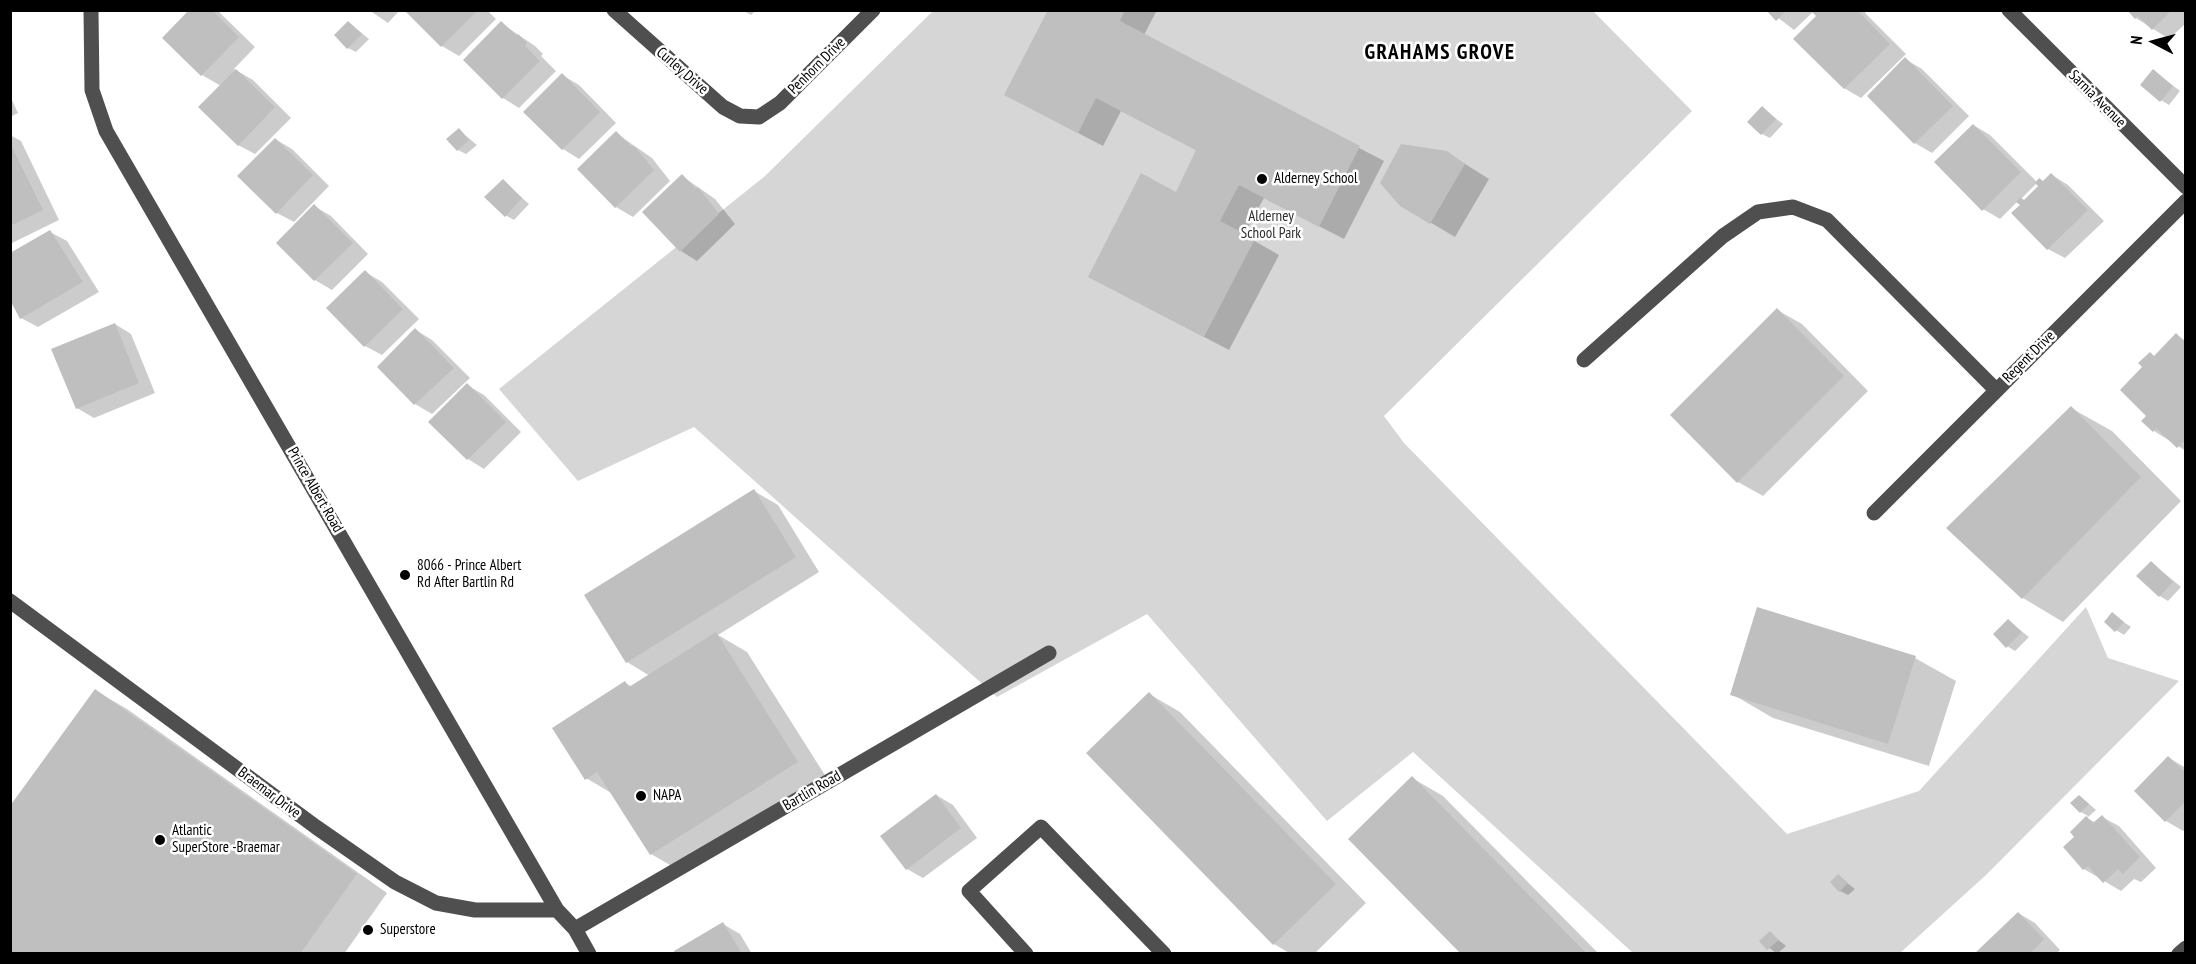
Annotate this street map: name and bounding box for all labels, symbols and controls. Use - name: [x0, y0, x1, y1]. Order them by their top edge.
- north arrow: [2124, 12, 2184, 72]
- street label: Penhorn Drive: [785, 34, 849, 98]
- text: N: [2126, 35, 2146, 45]
- district label: GRAHAMS GROVE: [1365, 40, 1515, 66]
- street label: Curley Drive: [652, 44, 712, 98]
- street label: Sarnia Avenue: [2065, 67, 2129, 131]
- place label: Alderney School: [1274, 170, 1358, 188]
- marker: Alderney School: [1255, 172, 1269, 186]
- park label: Alderney School Park: [1241, 208, 1301, 243]
- street label: Regent Drive: [1999, 327, 2059, 387]
- street label: Prince Albert Road: [283, 444, 347, 536]
- place label: 8066 - Prince Albert Rd After Bartlin Rd: [417, 557, 521, 592]
- marker: 8066 - Prince Albert Rd After Bartlin Rd: [398, 568, 412, 582]
- street label: Braemar Drive: [234, 764, 304, 822]
- street label: Bartlin Road: [780, 767, 844, 815]
- place label: NAPA: [653, 787, 681, 805]
- marker: NAPA: [634, 789, 648, 803]
- place label: Atlantic SuperStore -Braemar: [172, 822, 280, 857]
- marker: Atlantic SuperStore -Braemar: [153, 833, 167, 847]
- place label: Superstore: [380, 921, 436, 939]
- marker: Superstore: [361, 923, 375, 937]

